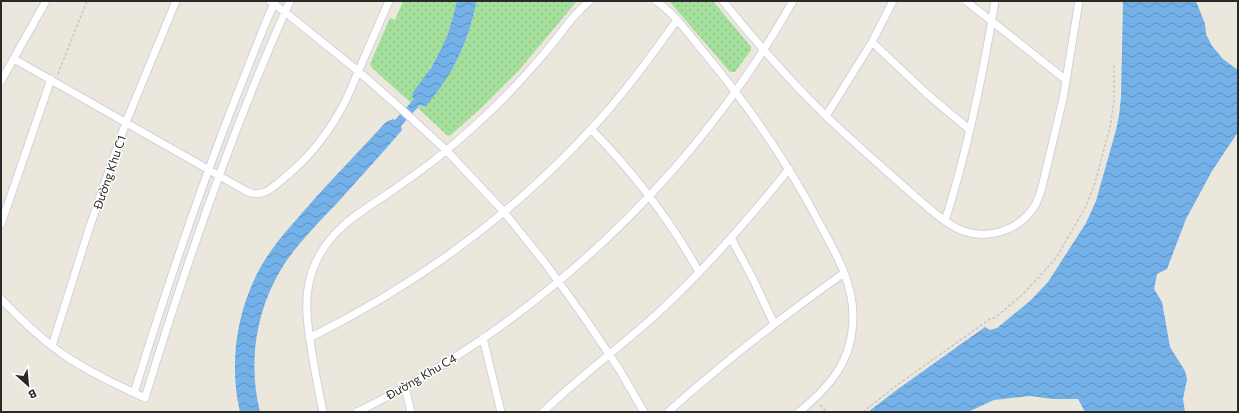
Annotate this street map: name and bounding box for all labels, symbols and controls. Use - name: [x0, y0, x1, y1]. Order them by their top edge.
- street label: Đường Khu C1: [90, 133, 128, 212]
- street label: Đường Khu C4: [382, 350, 459, 402]
- north arrow: [8, 365, 48, 405]
- text: B: [27, 387, 39, 402]

